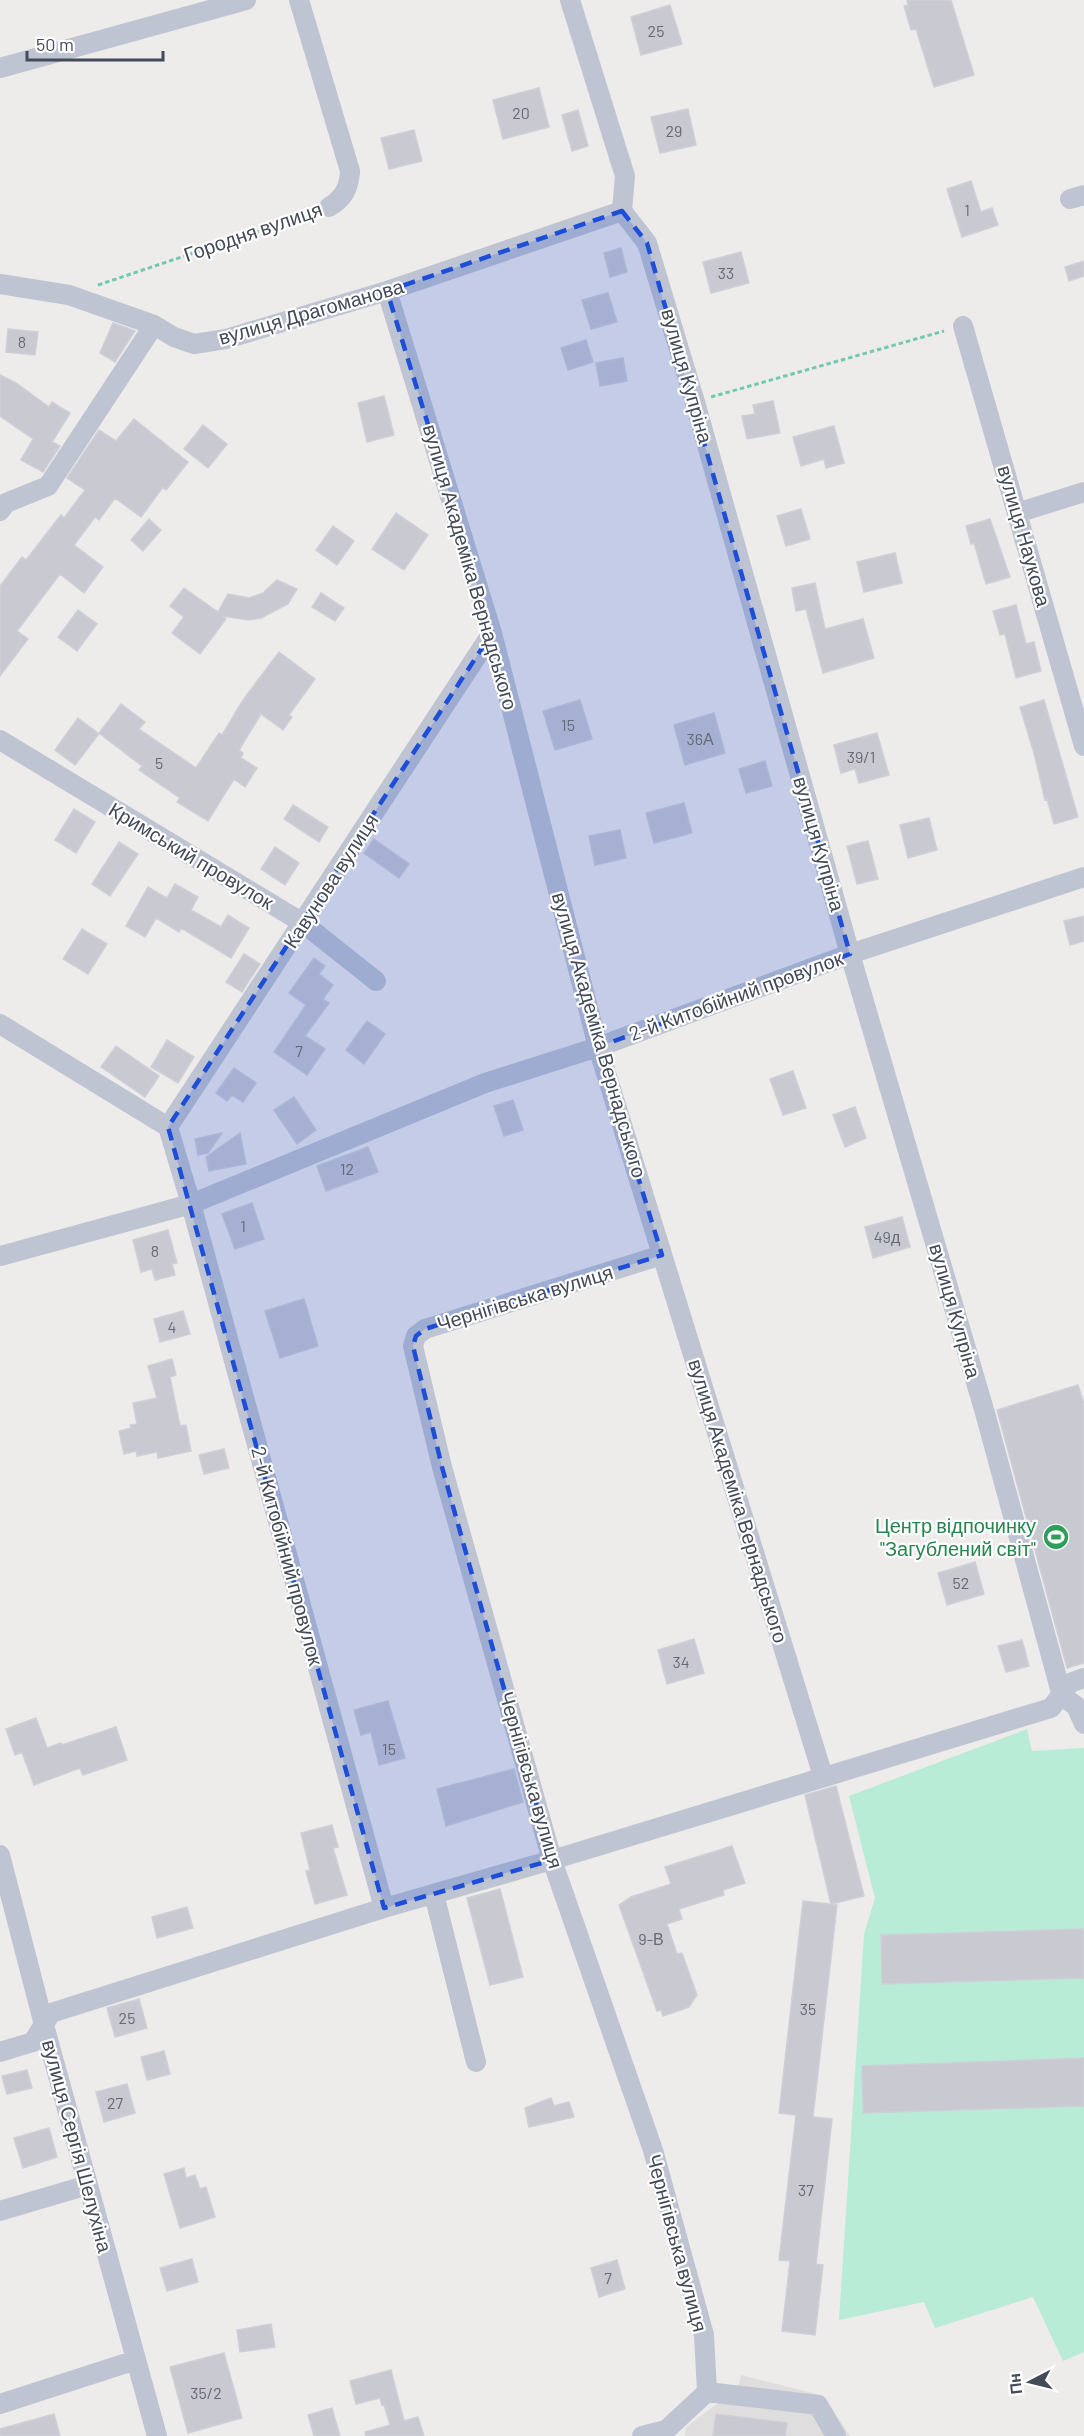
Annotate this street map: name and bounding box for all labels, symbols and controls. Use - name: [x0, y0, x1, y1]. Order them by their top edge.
- house number: 25: [648, 21, 664, 40]
- scale bar: [27, 24, 164, 62]
- text: 50 m: [36, 33, 74, 55]
- house number: 20: [512, 103, 530, 122]
- house number: 29: [666, 121, 682, 140]
- street label: Городня вулиця: [180, 196, 325, 266]
- house number: 1: [964, 200, 970, 219]
- house number: 33: [718, 263, 734, 282]
- street label: вулиця Драгоманова: [216, 273, 407, 349]
- street label: вулиця Купріна: [657, 306, 719, 447]
- house number: 8: [18, 332, 26, 351]
- street label: вулиця Академіка Вернадського: [419, 421, 523, 712]
- street label: вулиця Наукова: [993, 462, 1057, 610]
- house number: 15: [561, 715, 575, 734]
- house number: 36А: [686, 729, 714, 748]
- house number: 39/1: [847, 747, 875, 766]
- house number: 5: [155, 753, 163, 772]
- street label: вулиця Купріна: [789, 774, 851, 915]
- street label: Кримський провулок: [105, 796, 278, 914]
- street label: Кавунова вулиця: [278, 809, 383, 952]
- street label: вулиця Академіка Вернадського: [548, 889, 652, 1180]
- street label: 2-й Китобійний провулок: [626, 945, 846, 1045]
- house number: 7: [295, 1041, 303, 1060]
- house number: 12: [340, 1159, 354, 1178]
- house number: 1: [240, 1216, 246, 1235]
- house number: 49д: [874, 1227, 901, 1246]
- house number: 8: [151, 1241, 159, 1260]
- street label: вулиця Купріна: [925, 1241, 987, 1382]
- street label: Чернігівська вулиця: [434, 1259, 616, 1335]
- house number: 4: [168, 1317, 176, 1336]
- street label: вулиця Академіка Вернадського: [684, 1356, 794, 1646]
- street label: 2-й Китобійний провулок: [247, 1444, 329, 1668]
- place label: Центр відпочинку "Загублений світ": [875, 1513, 1036, 1560]
- sports icon: Центр відпочинку "Загублений світ": [1041, 1522, 1071, 1552]
- house number: 52: [953, 1573, 969, 1592]
- house number: 34: [672, 1652, 690, 1671]
- street label: Чернігівська вулиця: [495, 1689, 569, 1871]
- house number: 15: [382, 1739, 396, 1758]
- house number: 9-В: [638, 1929, 664, 1948]
- house number: 35: [800, 1999, 816, 2018]
- house number: 25: [119, 2008, 135, 2027]
- street label: вулиця Сергія Шелухіна: [38, 2037, 118, 2256]
- house number: 27: [107, 2093, 123, 2112]
- street label: Чернігівська вулиця: [643, 2151, 713, 2334]
- house number: 37: [798, 2180, 814, 2199]
- house number: 7: [604, 2268, 612, 2287]
- north arrow: [1000, 2352, 1060, 2412]
- text: Пн: [1004, 2372, 1025, 2396]
- house number: 35/2: [190, 2383, 222, 2402]

